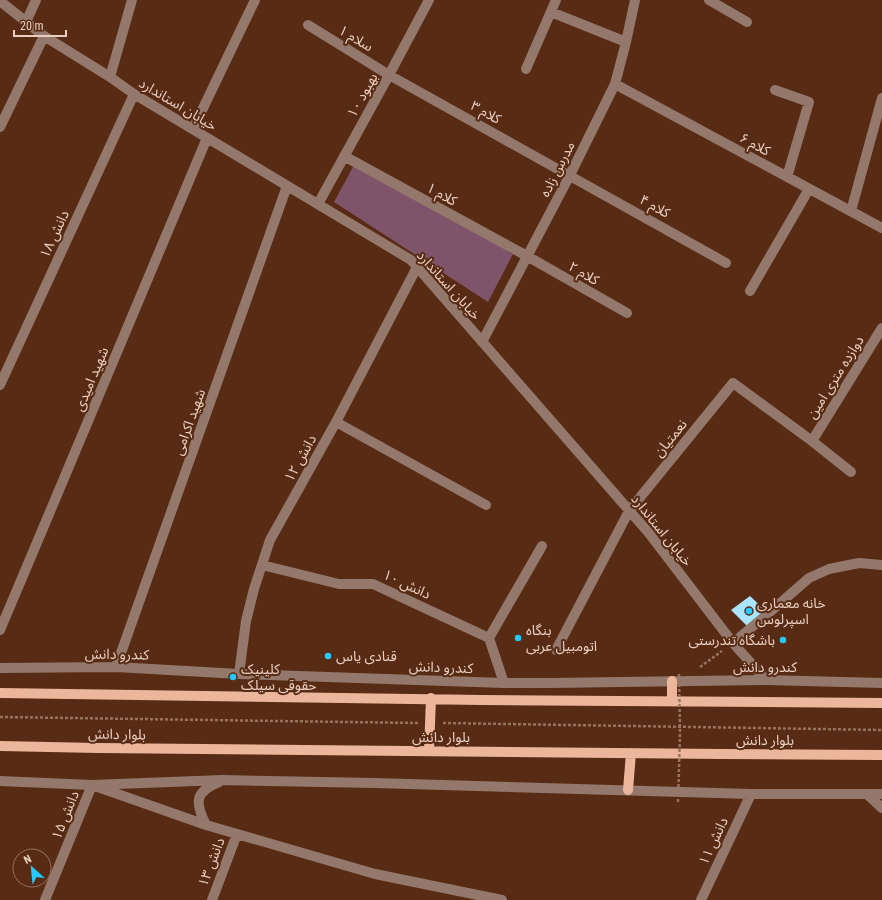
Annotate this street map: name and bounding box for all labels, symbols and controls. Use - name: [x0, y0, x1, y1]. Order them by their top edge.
- scale bar: [14, 12, 66, 38]
- text: 20 m: [20, 19, 44, 33]
- street label: سلام ۱: [334, 22, 376, 57]
- street label: بهبود ۱۰: [343, 70, 382, 120]
- street label: خیابان استاندارد: [136, 75, 220, 134]
- street label: کلام ۳: [467, 97, 504, 130]
- street label: کلام ۶: [736, 129, 773, 161]
- street label: مدرس زاده: [536, 139, 579, 200]
- street label: کلام ۱: [423, 179, 460, 212]
- street label: کلام ۴: [636, 191, 673, 224]
- street label: دانش ۱۸: [36, 207, 73, 261]
- street label: خیابان استاندارد: [413, 247, 484, 324]
- street label: کلام ۲: [565, 258, 602, 291]
- street label: دوازده متری امین: [803, 332, 868, 422]
- street label: شهید امیدی: [70, 345, 113, 414]
- street label: شهید اکرامی: [170, 387, 209, 458]
- street label: نعمتیان: [650, 416, 691, 460]
- street label: دانش ۱۲: [281, 432, 320, 485]
- street label: خیابان استاندارد: [627, 491, 696, 570]
- street label: دانش ۱۰: [380, 566, 434, 603]
- place label: خانه معماری اسپرلوس: [757, 595, 826, 629]
- marker: خانه معماری اسپرلوس: [744, 606, 754, 616]
- place label: بنگاه اتومبیل عربی: [526, 622, 597, 655]
- place label: باشگاه تندرستی: [688, 632, 775, 649]
- marker: بنگاه اتومبیل عربی: [513, 633, 523, 643]
- marker: باشگاه تندرستی: [778, 635, 788, 645]
- street label: کندرو دانش: [85, 645, 149, 664]
- place label: قنادی یاس: [336, 648, 397, 665]
- marker: قنادی یاس: [323, 651, 333, 661]
- street label: کندرو دانش: [409, 658, 474, 677]
- street label: کندرو دانش: [733, 659, 797, 676]
- place label: کلینیک حقوقی سیلک: [241, 661, 317, 694]
- marker: کلینیک حقوقی سیلک: [228, 672, 238, 682]
- street label: بلوار دانش: [88, 725, 146, 744]
- street label: بلوار دانش: [412, 729, 470, 746]
- street label: بلوار دانش: [736, 732, 794, 749]
- street label: دانش ۱۵: [48, 788, 83, 842]
- street label: دانش ۱۱: [695, 814, 732, 868]
- street label: دانش ۱۳: [194, 835, 229, 889]
- north arrow: [12, 848, 52, 888]
- text: N: [22, 852, 34, 867]

